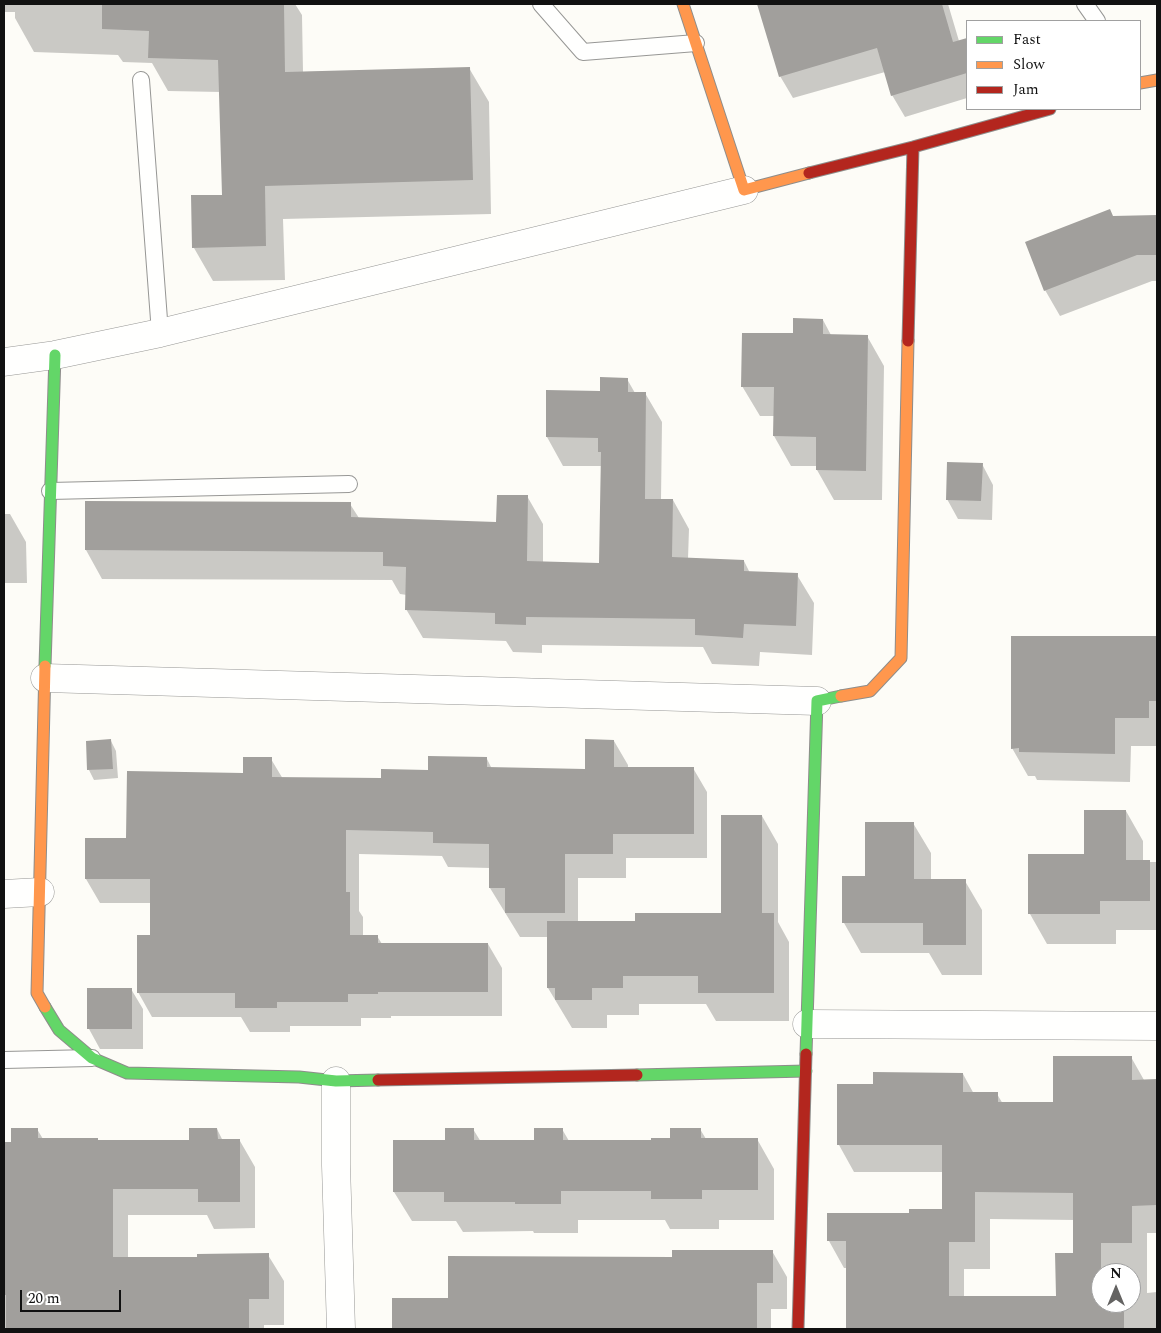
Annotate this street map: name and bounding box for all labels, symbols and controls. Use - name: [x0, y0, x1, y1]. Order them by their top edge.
- legend: [966, 20, 1141, 110]
- text: Fast: [1013, 28, 1041, 51]
- text: Slow: [1013, 53, 1045, 76]
- text: Jam: [1013, 78, 1039, 101]
- north arrow: [1091, 1263, 1141, 1313]
- text: N: [1110, 1263, 1122, 1284]
- scale bar: [22, 1280, 124, 1312]
- text: 20 m: [28, 1287, 60, 1310]

